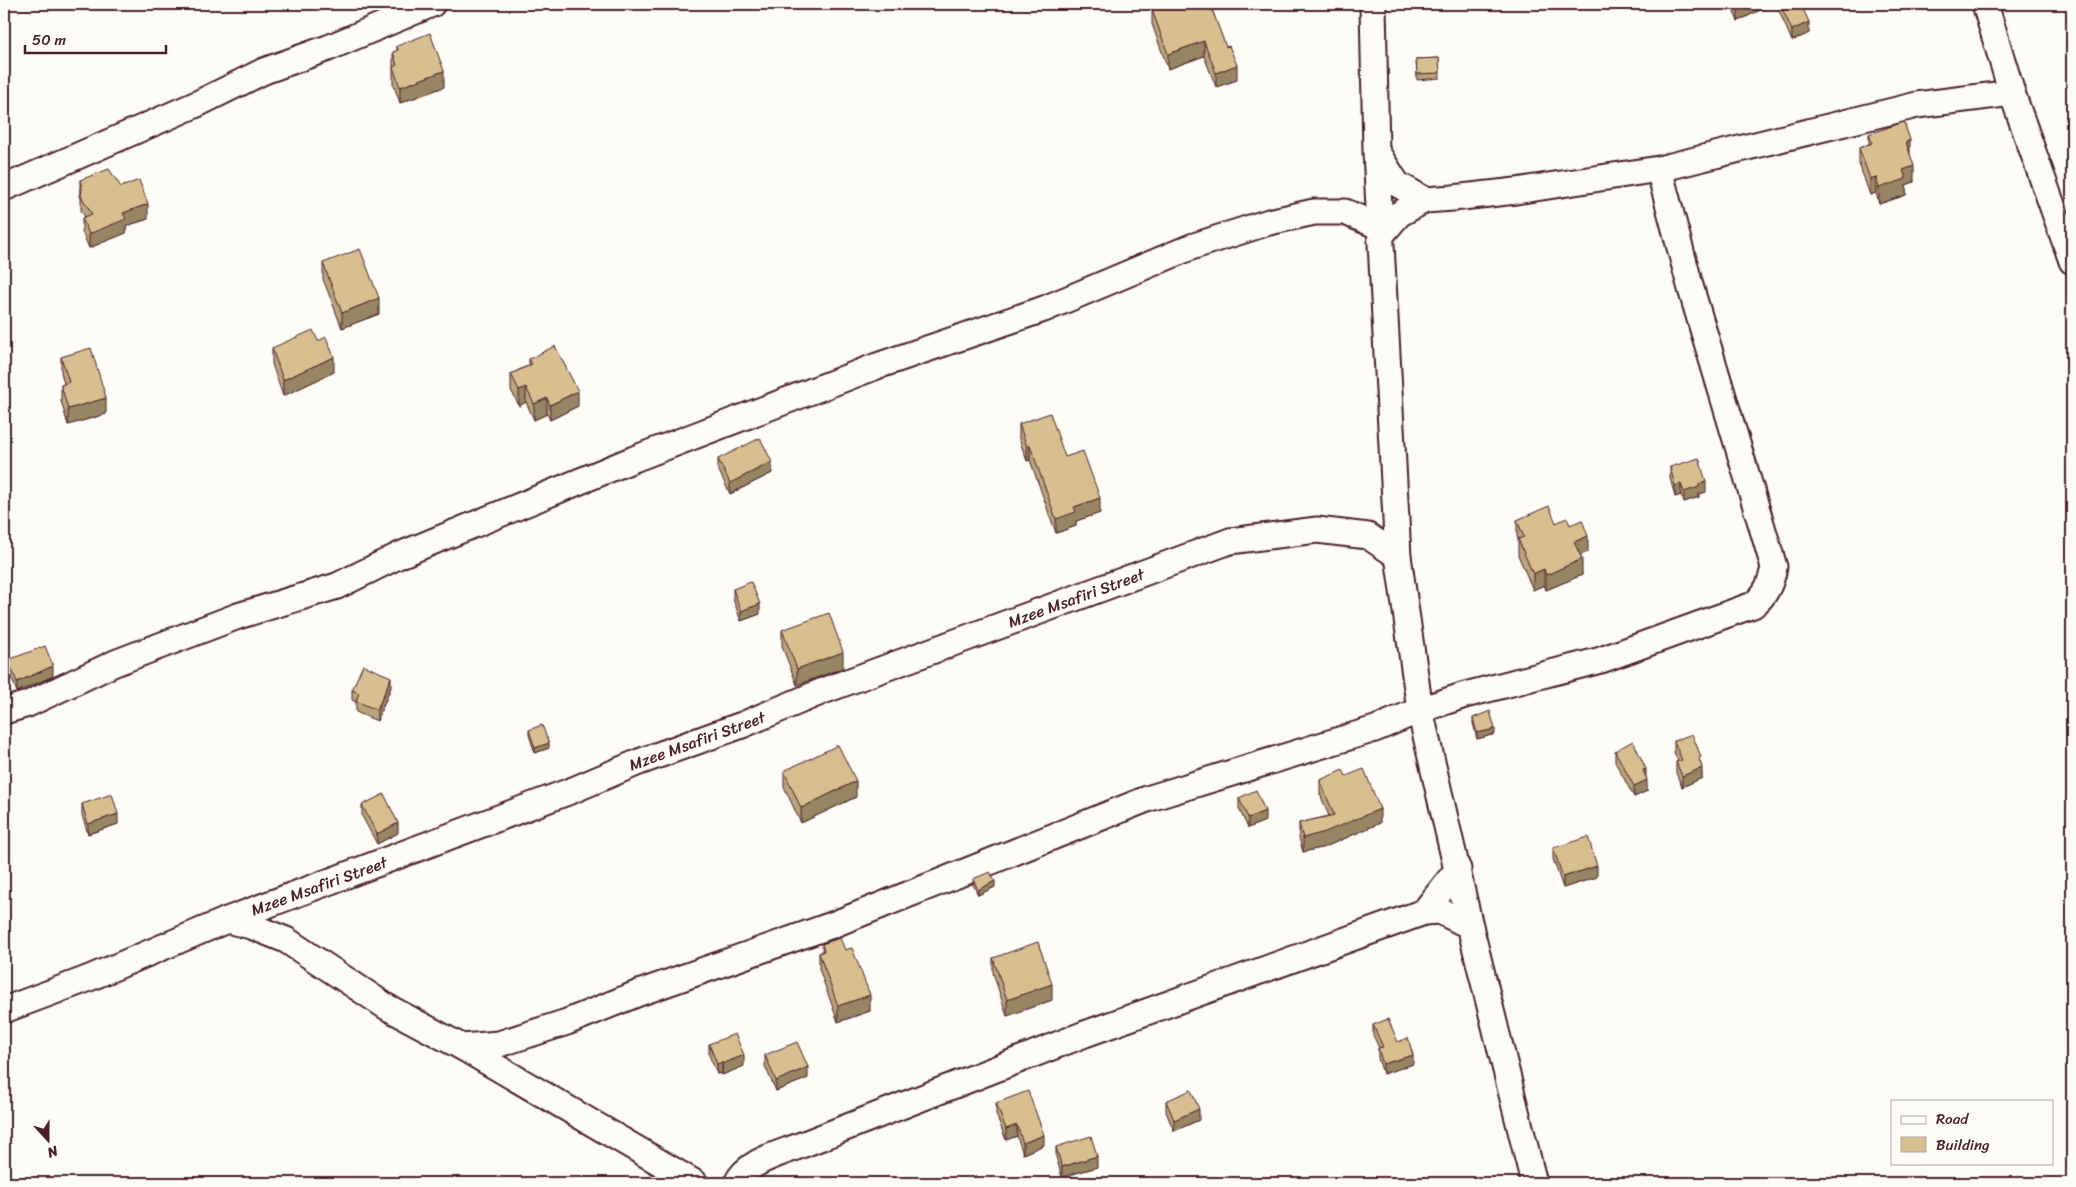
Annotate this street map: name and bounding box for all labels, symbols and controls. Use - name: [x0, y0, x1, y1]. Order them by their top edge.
- scale bar: [25, 22, 166, 54]
- text: 50 m: [32, 27, 67, 53]
- street label: Mzee Msafiri Street: [1004, 560, 1149, 636]
- street label: Mzee Msafiri Street: [625, 703, 770, 779]
- street label: Mzee Msafiri Street: [247, 848, 392, 924]
- legend: [1891, 1100, 2054, 1164]
- text: Road: [1936, 1106, 1969, 1132]
- north arrow: [22, 1114, 72, 1164]
- text: Building: [1936, 1132, 1990, 1158]
- text: N: [43, 1138, 62, 1165]

